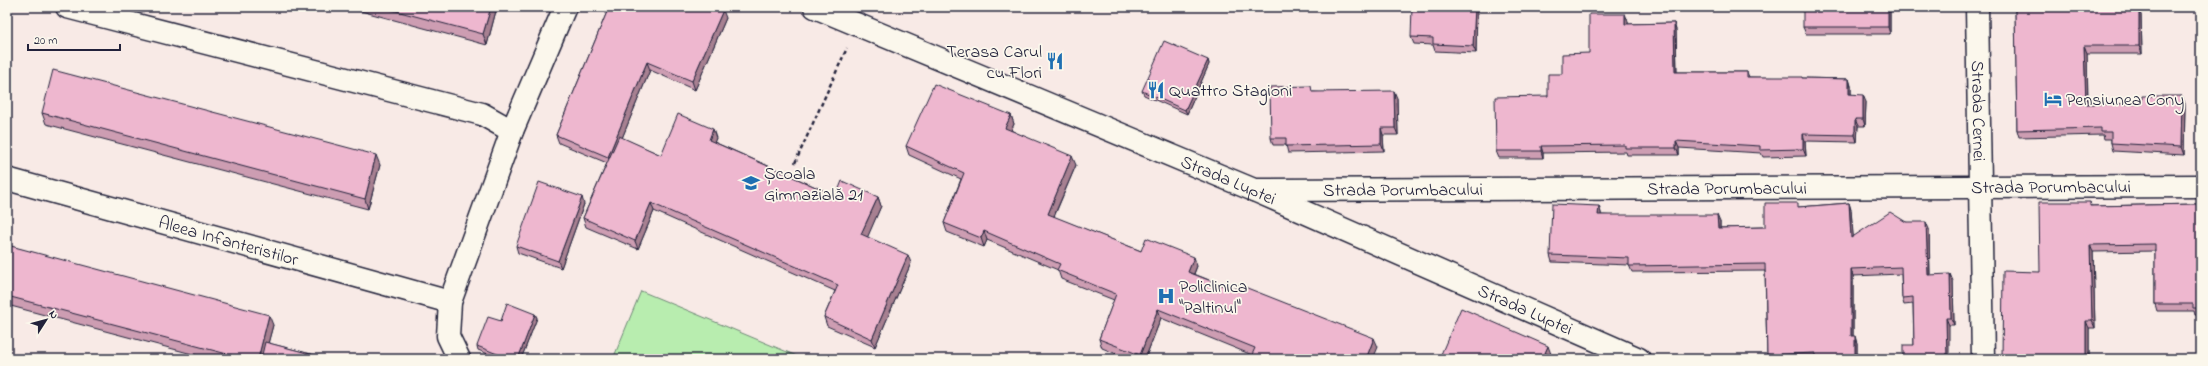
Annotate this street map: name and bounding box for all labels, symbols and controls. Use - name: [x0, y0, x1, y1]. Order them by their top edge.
- scale bar: [28, 26, 120, 52]
- text: 20 m: [34, 32, 57, 50]
- place label: Terasa Carul cu Flori: [946, 40, 1042, 87]
- restaurant icon: Terasa Carul cu Flori: [1045, 51, 1065, 71]
- street label: Strada Cernei: [1963, 60, 1991, 162]
- place label: Quattro Stagioni: [1169, 79, 1292, 106]
- restaurant icon: Quattro Stagioni: [1146, 80, 1166, 100]
- place label: Pensiunea Cony: [2066, 88, 2184, 114]
- hotel icon: Pensiunea Cony: [2043, 89, 2063, 109]
- street label: Strada Luptei: [1176, 150, 1280, 213]
- place label: Școala Gimnazială 21: [764, 162, 863, 209]
- school or university icon: Școala Gimnazială 21: [741, 173, 761, 193]
- street label: Strada Porumbacului: [1971, 175, 2131, 202]
- street label: Strada Porumbacului: [1647, 177, 1807, 203]
- street label: Strada Porumbacului: [1323, 178, 1483, 205]
- street label: Aleea Infanteristilor: [155, 211, 301, 274]
- place label: Policlinica "Paltinul": [1179, 275, 1248, 322]
- street label: Strada Luptei: [1473, 279, 1576, 343]
- hospital icon: Policlinica "Paltinul": [1156, 286, 1176, 306]
- north arrow: [26, 300, 66, 340]
- text: N: [45, 307, 62, 322]

